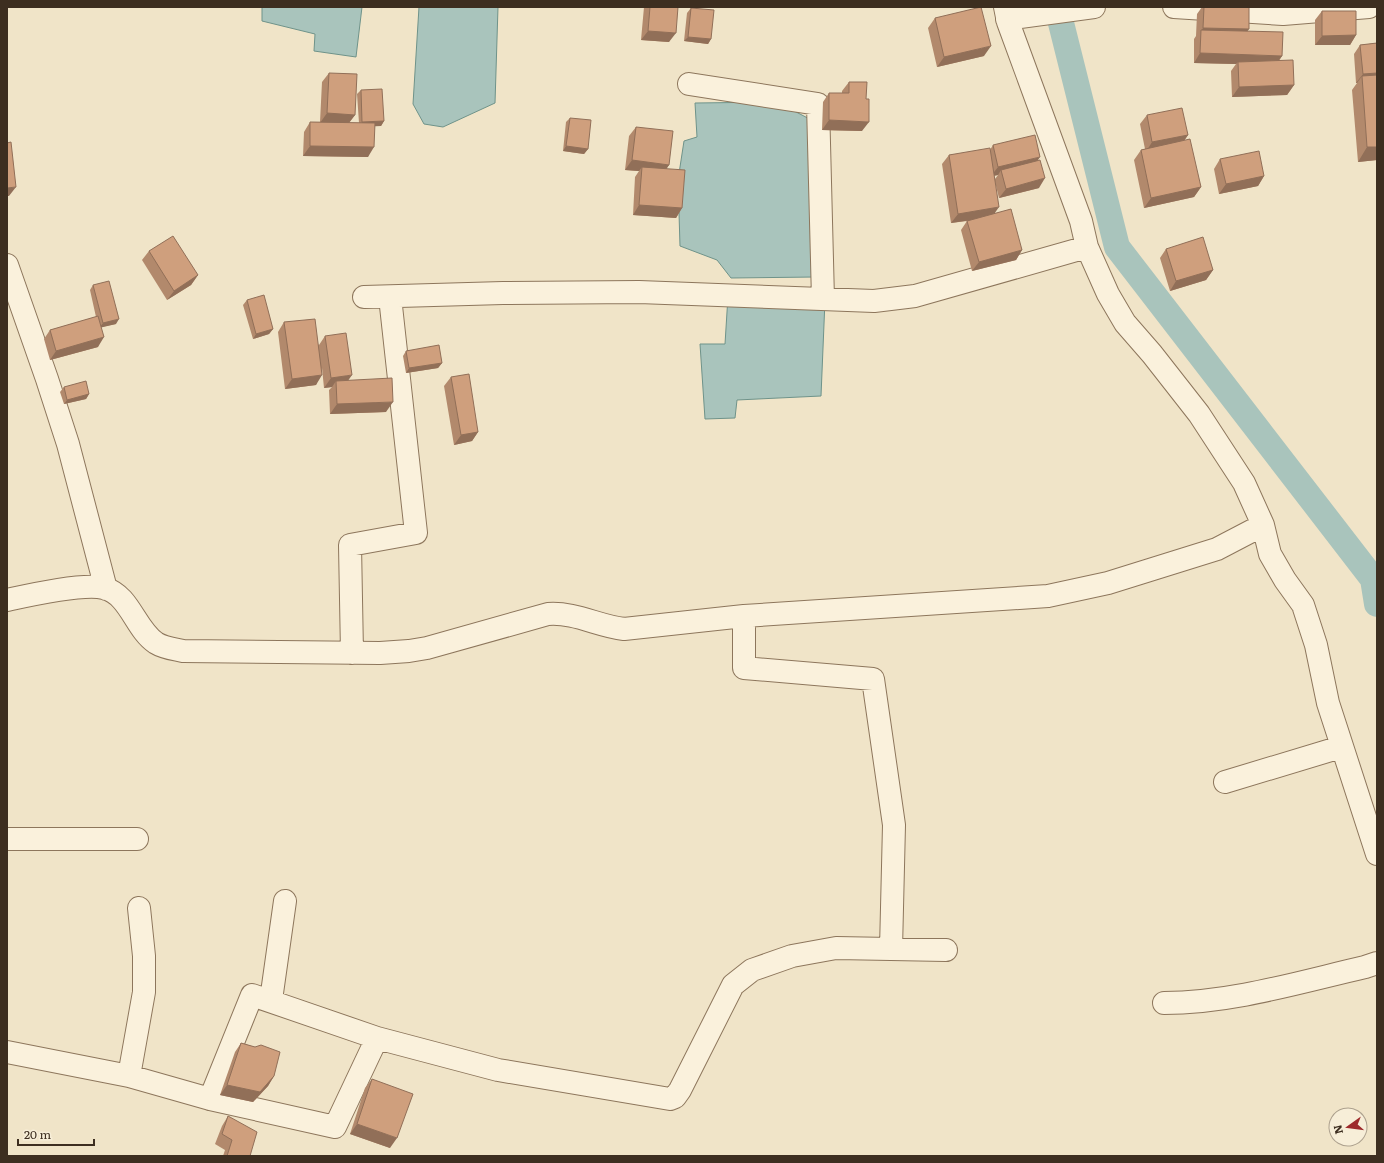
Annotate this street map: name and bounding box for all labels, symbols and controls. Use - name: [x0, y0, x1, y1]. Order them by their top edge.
- north arrow: [1328, 1107, 1368, 1147]
- scale bar: [18, 1121, 94, 1147]
- text: N: [1328, 1123, 1346, 1136]
- text: 20 m: [24, 1125, 51, 1143]

